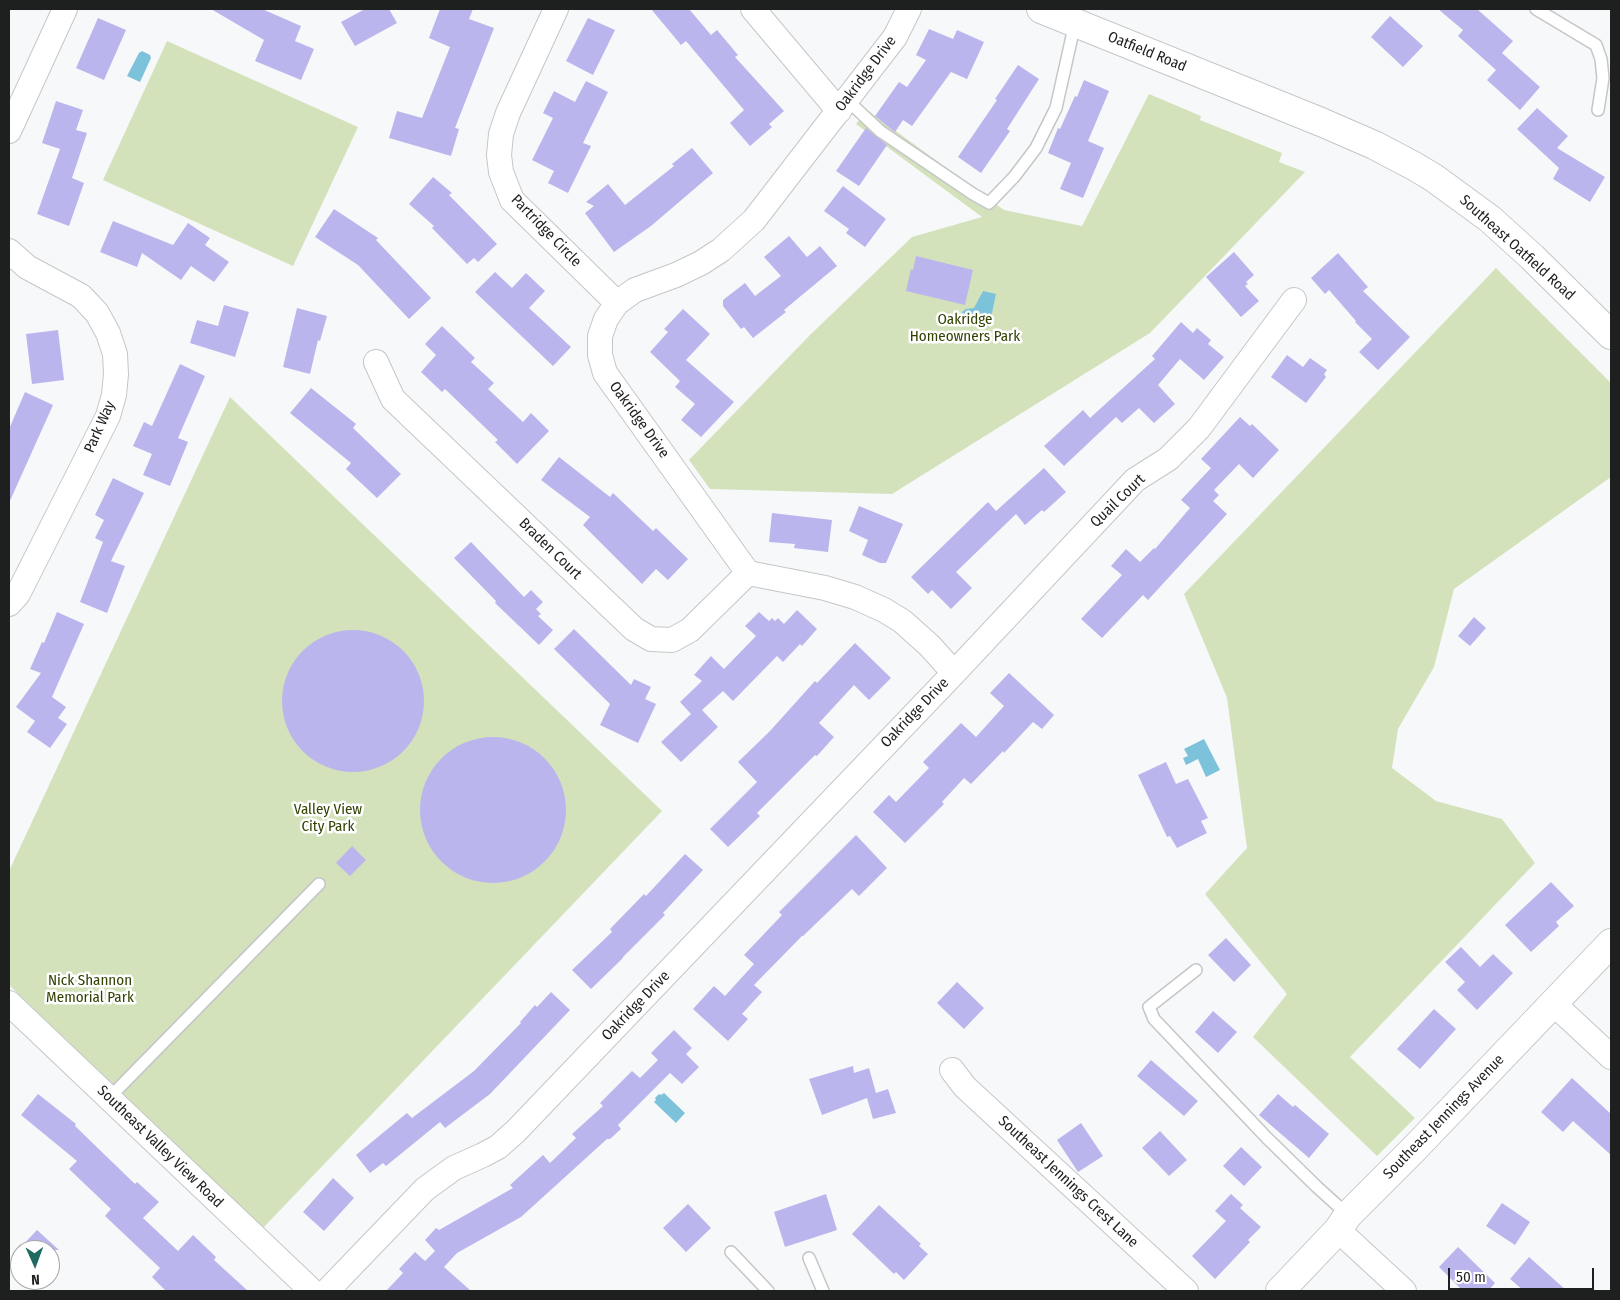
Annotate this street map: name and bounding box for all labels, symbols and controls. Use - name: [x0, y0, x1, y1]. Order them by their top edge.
- street label: Oatfield Road: [1105, 28, 1189, 76]
- street label: Oakridge Drive: [832, 33, 900, 115]
- street label: Partridge Circle: [507, 191, 585, 271]
- street label: Southeast Oatfield Road: [1456, 192, 1578, 304]
- park label: Oakridge Homeowners Park: [910, 311, 1020, 346]
- street label: Oakridge Drive: [605, 378, 673, 462]
- street label: Park Way: [81, 398, 119, 456]
- street label: Quail Court: [1087, 471, 1149, 531]
- street label: Braden Court: [515, 515, 585, 583]
- street label: Oakridge Drive: [877, 674, 953, 752]
- park label: Valley View City Park: [294, 801, 362, 836]
- street label: Oakridge Drive: [598, 967, 674, 1045]
- park label: Nick Shannon Memorial Park: [46, 972, 134, 1007]
- street label: Southeast Jennings Avenue: [1380, 1051, 1508, 1183]
- street label: Southeast Valley View Road: [93, 1082, 227, 1212]
- street label: Southeast Jennings Crest Lane: [994, 1112, 1142, 1252]
- north arrow: [10, 1240, 60, 1290]
- scale bar: [1450, 1258, 1596, 1290]
- text: 50 m: [1456, 1268, 1486, 1286]
- text: N: [31, 1271, 40, 1288]

